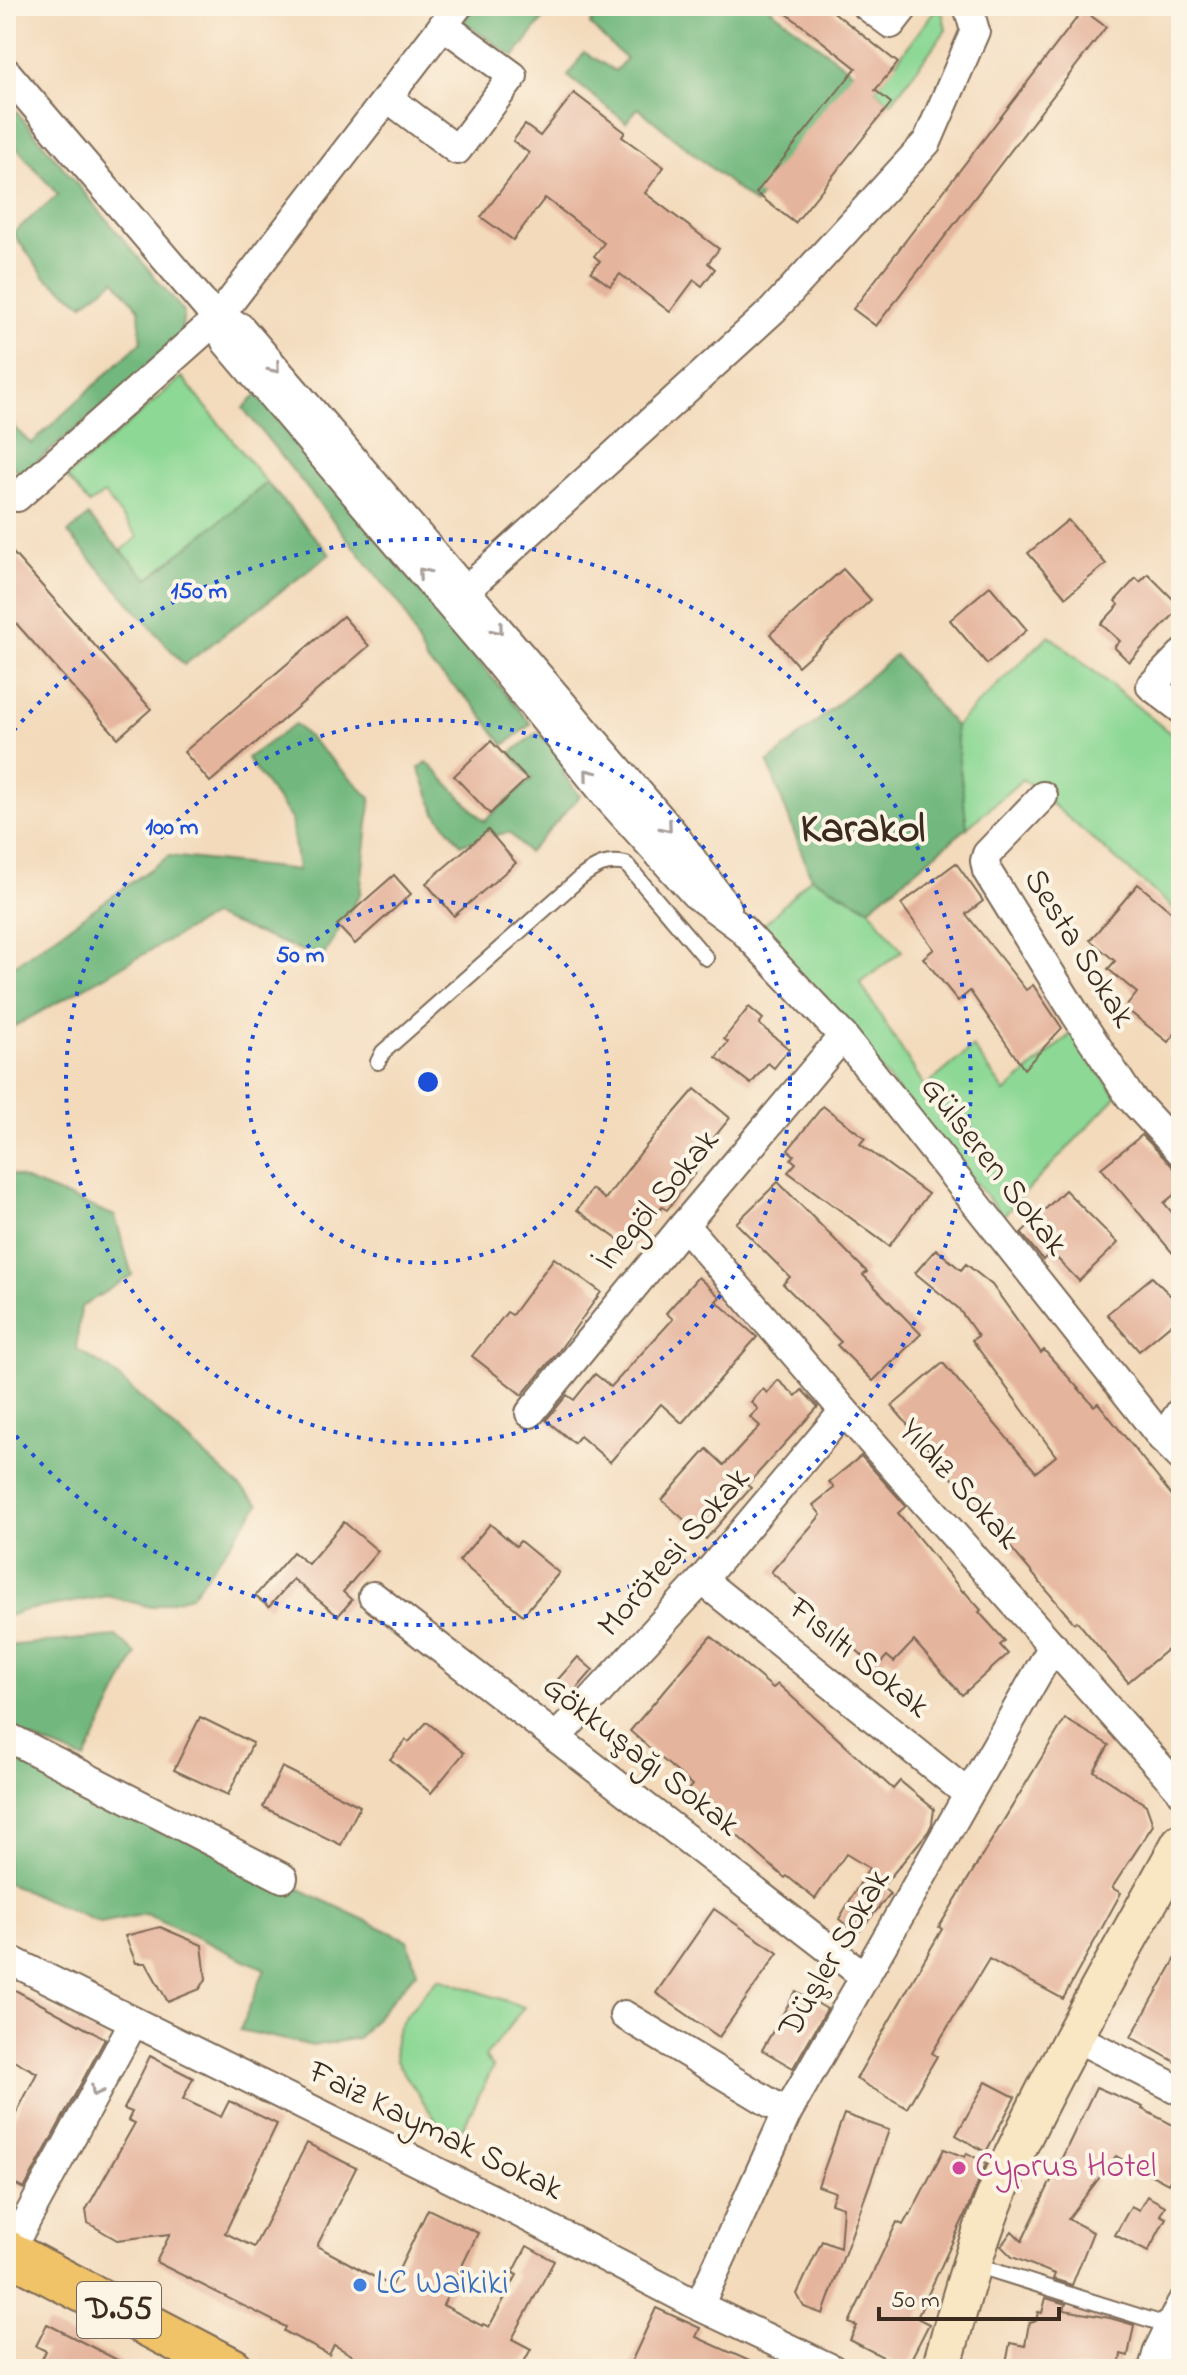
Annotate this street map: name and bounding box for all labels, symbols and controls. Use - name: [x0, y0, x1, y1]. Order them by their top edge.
- one-way arrow: [265, 358, 280, 373]
- one-way arrow: [418, 568, 433, 583]
- text: 150 m: [171, 575, 228, 610]
- one-way arrow: [488, 620, 503, 635]
- one-way arrow: [584, 768, 599, 783]
- district label: Karakol: [801, 800, 925, 861]
- text: 100 m: [146, 811, 199, 846]
- one-way arrow: [657, 817, 672, 832]
- street label: Sesta Sokak: [1009, 860, 1147, 1038]
- text: 50 m: [276, 939, 325, 974]
- street label: Gülseren Sokak: [907, 1066, 1079, 1268]
- centre of rings: [414, 1068, 442, 1096]
- street label: İnegöl Sokak: [583, 1119, 733, 1283]
- street label: Yıldız Sokak: [885, 1408, 1031, 1562]
- street label: Morötesi Sokak: [587, 1457, 763, 1649]
- street label: Fısıltı Sokak: [775, 1585, 940, 1732]
- street label: Gökkuşağı Sokak: [530, 1664, 750, 1850]
- street label: Düşler Sokak: [767, 1860, 905, 2049]
- street label: Faiz Kaymak Sokak: [298, 2048, 571, 2215]
- one-way arrow: [90, 2082, 106, 2097]
- place label: Cyprus Hotel: [975, 2143, 1157, 2193]
- marker: Cyprus Hotel: [950, 2159, 968, 2177]
- place label: LC Waikiki: [376, 2260, 509, 2310]
- scale bar: [879, 2271, 1059, 2321]
- marker: LC Waikiki: [351, 2276, 369, 2294]
- road number: D.55: [77, 2282, 161, 2338]
- text: 50 m: [891, 2284, 940, 2319]

